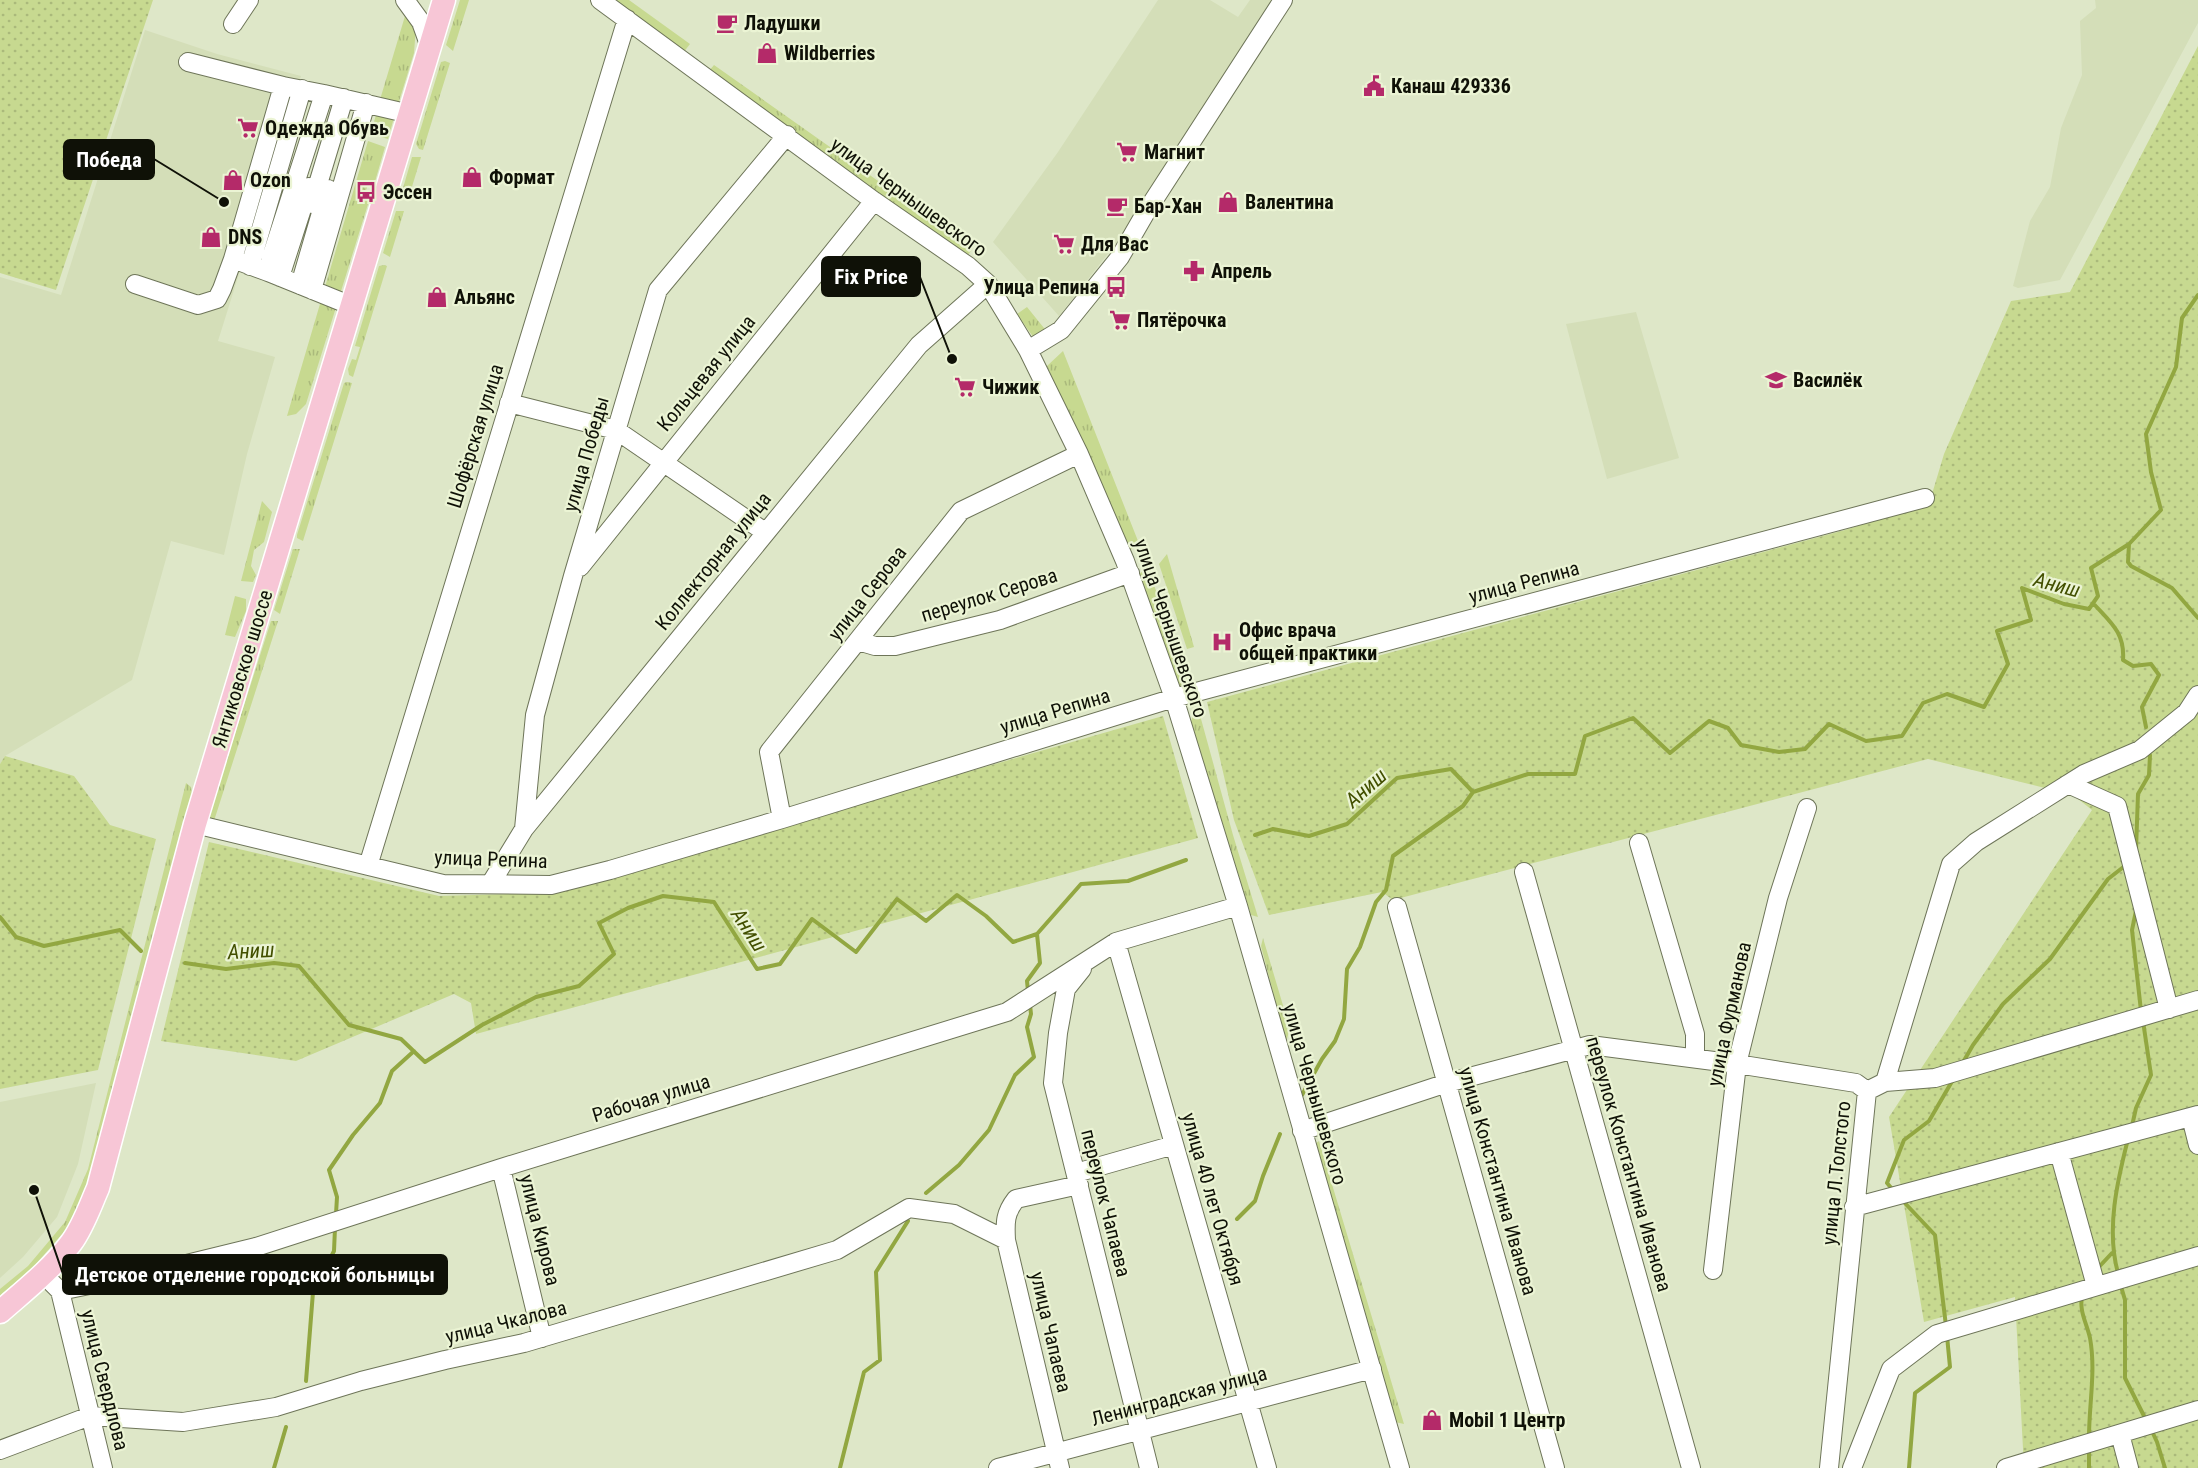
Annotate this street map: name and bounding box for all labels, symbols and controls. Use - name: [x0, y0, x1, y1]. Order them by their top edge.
- cafe icon: Ладушки: [715, 11, 739, 35]
- place label: Ладушки: [744, 11, 820, 35]
- shop icon: Wildberries: [755, 41, 779, 65]
- place label: Wildberries: [784, 41, 875, 65]
- public building icon: Канаш 429336: [1362, 74, 1386, 98]
- place label: Канаш 429336: [1391, 74, 1511, 98]
- supermarket icon: Одежда Обувь: [236, 116, 260, 140]
- place label: Одежда Обувь: [265, 116, 389, 140]
- street label: улица Чернышевского: [826, 132, 992, 262]
- callout: Победа: [64, 140, 154, 179]
- supermarket icon: Магнит: [1115, 140, 1139, 164]
- place label: Магнит: [1144, 140, 1205, 164]
- text: Победа: [76, 148, 142, 172]
- shop icon: Формат: [460, 165, 484, 189]
- place label: Формат: [489, 165, 555, 189]
- shop icon: Ozon: [221, 168, 245, 192]
- place label: Ozon: [250, 168, 291, 192]
- bus stop icon: Эссен: [354, 180, 378, 204]
- place label: Эссен: [383, 180, 432, 204]
- shop icon: Валентина: [1216, 190, 1240, 214]
- place label: Валентина: [1245, 190, 1334, 214]
- cafe icon: Бар-Хан: [1105, 194, 1129, 218]
- place label: Бар-Хан: [1134, 194, 1202, 218]
- shop icon: DNS: [199, 225, 223, 249]
- place label: DNS: [228, 225, 263, 249]
- supermarket icon: Для Вас: [1052, 232, 1076, 256]
- place label: Для Вас: [1081, 232, 1149, 256]
- callout: Fix Price: [822, 257, 920, 296]
- pharmacy icon: Апрель: [1182, 259, 1206, 283]
- place label: Апрель: [1211, 259, 1272, 283]
- text: Fix Price: [834, 265, 908, 289]
- place label: Улица Репина: [984, 275, 1099, 299]
- bus stop icon: Улица Репина: [1104, 275, 1128, 299]
- shop icon: Альянс: [425, 285, 449, 309]
- place label: Альянс: [454, 285, 515, 309]
- supermarket icon: Пятёрочка: [1108, 308, 1132, 332]
- place label: Пятёрочка: [1137, 308, 1226, 332]
- street label: Кольцевая улица: [652, 310, 760, 436]
- street label: Шофёрская улица: [442, 361, 508, 511]
- school or university icon: Василёк: [1764, 368, 1788, 392]
- place label: Василёк: [1793, 368, 1863, 392]
- supermarket icon: Чижик: [953, 375, 977, 399]
- place label: Чижик: [982, 375, 1039, 399]
- street label: улица Победы: [558, 394, 614, 514]
- street label: Коллекторная улица: [650, 487, 776, 635]
- street label: улица Чернышевского: [1129, 535, 1213, 721]
- street label: улица Серова: [823, 541, 911, 645]
- street label: улица Репина: [1466, 556, 1582, 608]
- street label: переулок Серова: [918, 563, 1060, 627]
- water label: Аниш: [2030, 567, 2083, 603]
- street label: Янтиковское шоссе: [207, 587, 277, 751]
- place label: Офис врача общей практики: [1239, 618, 1377, 665]
- hospital icon: Офис врача общей практики: [1210, 630, 1234, 654]
- street label: улица Репина: [997, 683, 1113, 739]
- water label: Аниш: [1340, 764, 1392, 813]
- street label: улица Репина: [434, 845, 548, 873]
- water label: Аниш: [726, 903, 772, 956]
- water label: Аниш: [226, 938, 275, 964]
- street label: улица Фурманова: [1702, 940, 1756, 1088]
- street label: улица Чернышевского: [1278, 1001, 1352, 1187]
- street label: переулок Константина Иванова: [1581, 1034, 1677, 1294]
- street label: улица Константина Иванова: [1454, 1064, 1542, 1298]
- street label: Рабочая улица: [589, 1069, 713, 1127]
- street label: улица Л.Толстого: [1817, 1100, 1855, 1246]
- street label: улица 40 лет Октября: [1177, 1110, 1249, 1288]
- street label: переулок Чапаева: [1076, 1127, 1136, 1279]
- street label: улица Кирова: [515, 1172, 565, 1288]
- callout: Детское отделение городской больницы: [63, 1255, 447, 1294]
- text: Детское отделение городской больницы: [75, 1263, 435, 1287]
- street label: улица Чапаева: [1025, 1269, 1077, 1395]
- street label: улица Чкалова: [443, 1295, 569, 1349]
- street label: улица Свердлова: [76, 1307, 134, 1453]
- street label: Ленинградская улица: [1089, 1361, 1269, 1431]
- shop icon: Mobil 1 Центр: [1420, 1408, 1444, 1432]
- place label: Mobil 1 Центр: [1449, 1408, 1565, 1432]

